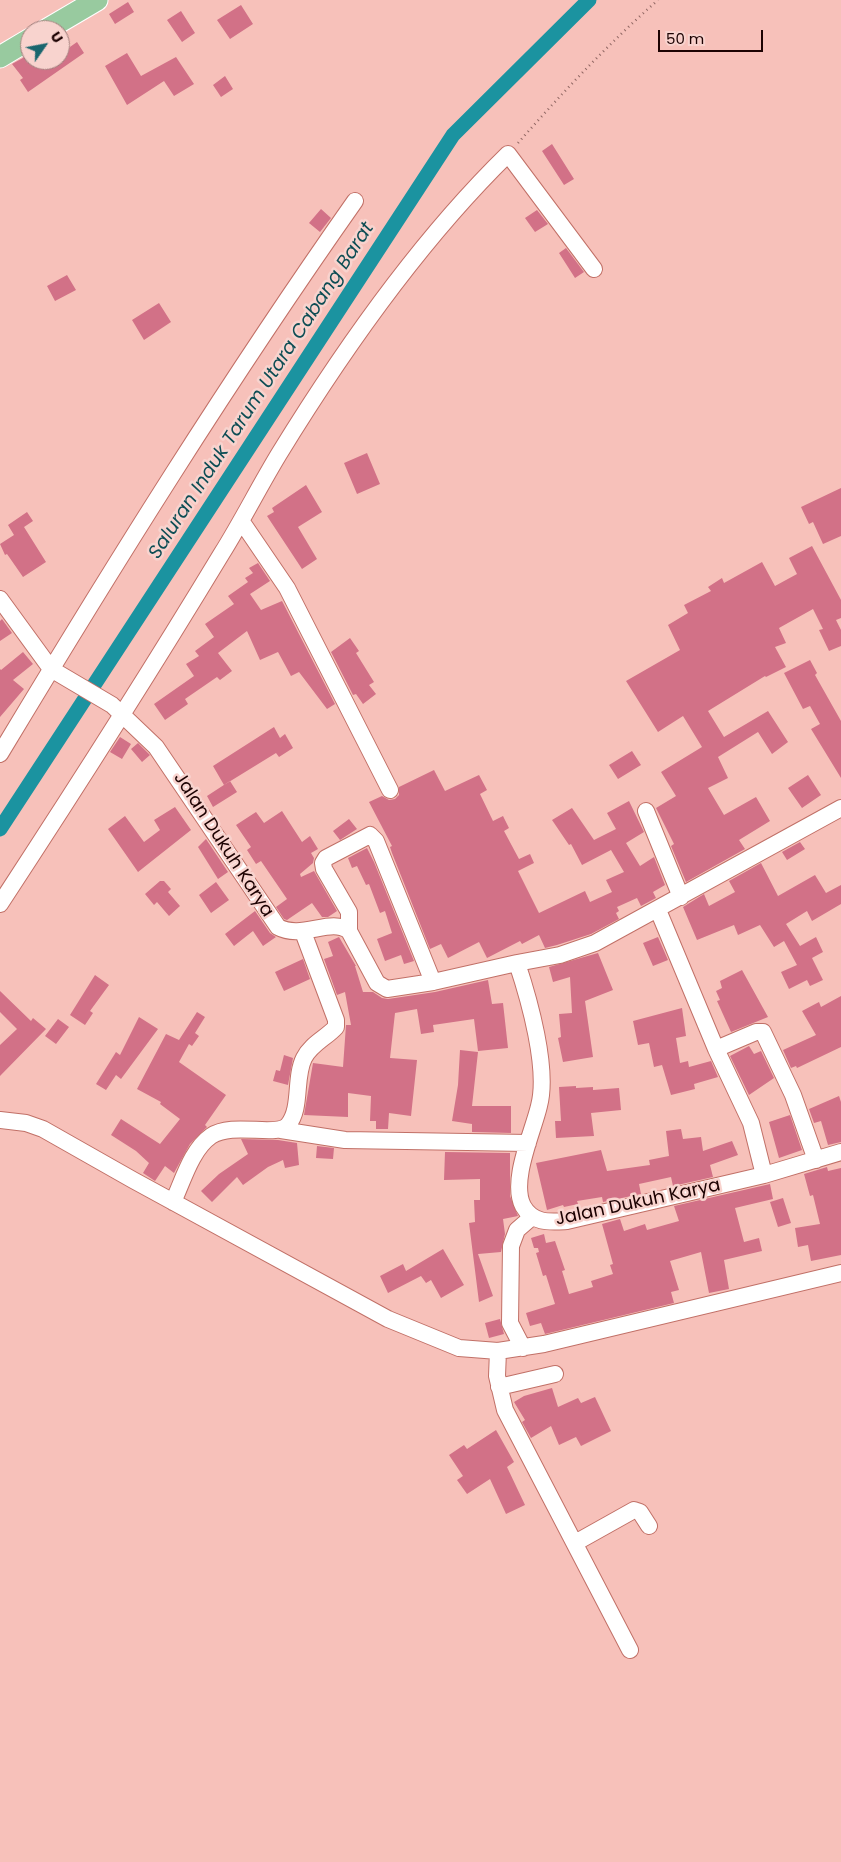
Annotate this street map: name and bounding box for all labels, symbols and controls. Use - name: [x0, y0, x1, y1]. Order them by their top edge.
- north arrow: [20, 20, 70, 70]
- scale bar: [661, 20, 766, 52]
- text: U: [46, 28, 68, 47]
- text: 50 m: [666, 28, 704, 49]
- water label: Saluran Induk Tarum Utara Cabang Barat: [144, 218, 380, 564]
- street label: Jalan Dukuh Karya: [168, 769, 278, 921]
- street label: Jalan Dukuh Karya: [554, 1175, 722, 1231]

